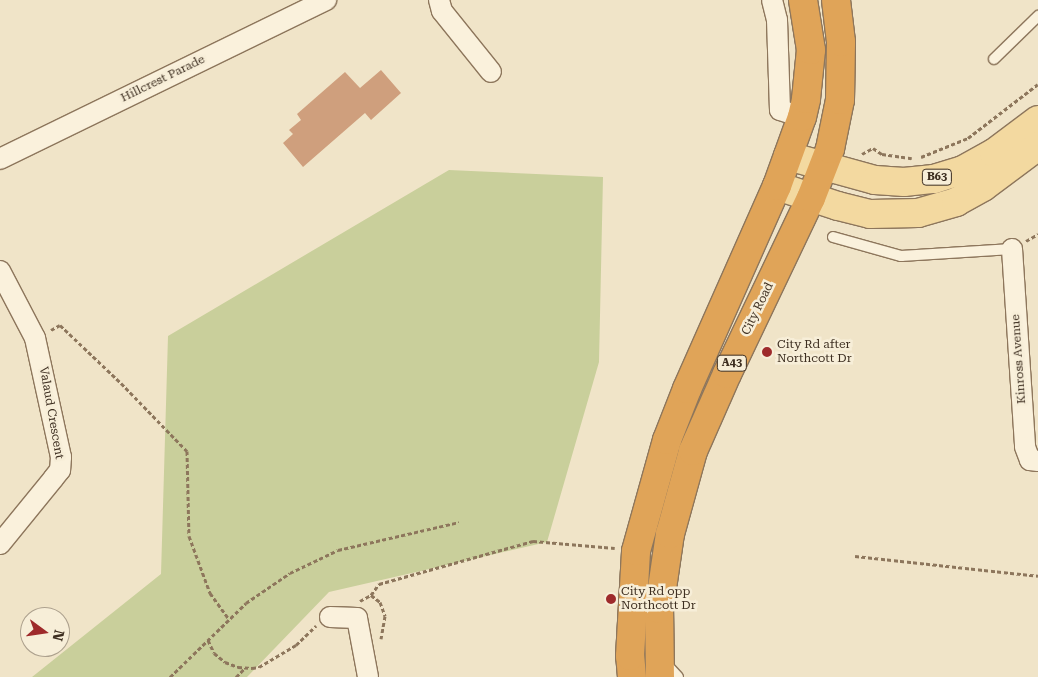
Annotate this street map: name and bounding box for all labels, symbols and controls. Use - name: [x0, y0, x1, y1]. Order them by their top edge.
- street label: Hillcrest Parade: [119, 52, 207, 106]
- road number: B63: [921, 168, 953, 186]
- street label: City Road: [739, 280, 777, 338]
- street label: Kinross Avenue: [1009, 314, 1029, 404]
- place label: City Rd after Northcott Dr: [777, 338, 852, 366]
- marker: City Rd after Northcott Dr: [761, 346, 773, 358]
- road number: A43: [716, 354, 748, 372]
- street label: Valaud Crescent: [36, 366, 66, 460]
- place label: City Rd opp Northcott Dr: [621, 585, 696, 613]
- marker: City Rd opp Northcott Dr: [605, 593, 617, 605]
- north arrow: [20, 607, 70, 657]
- text: N: [50, 628, 68, 643]

